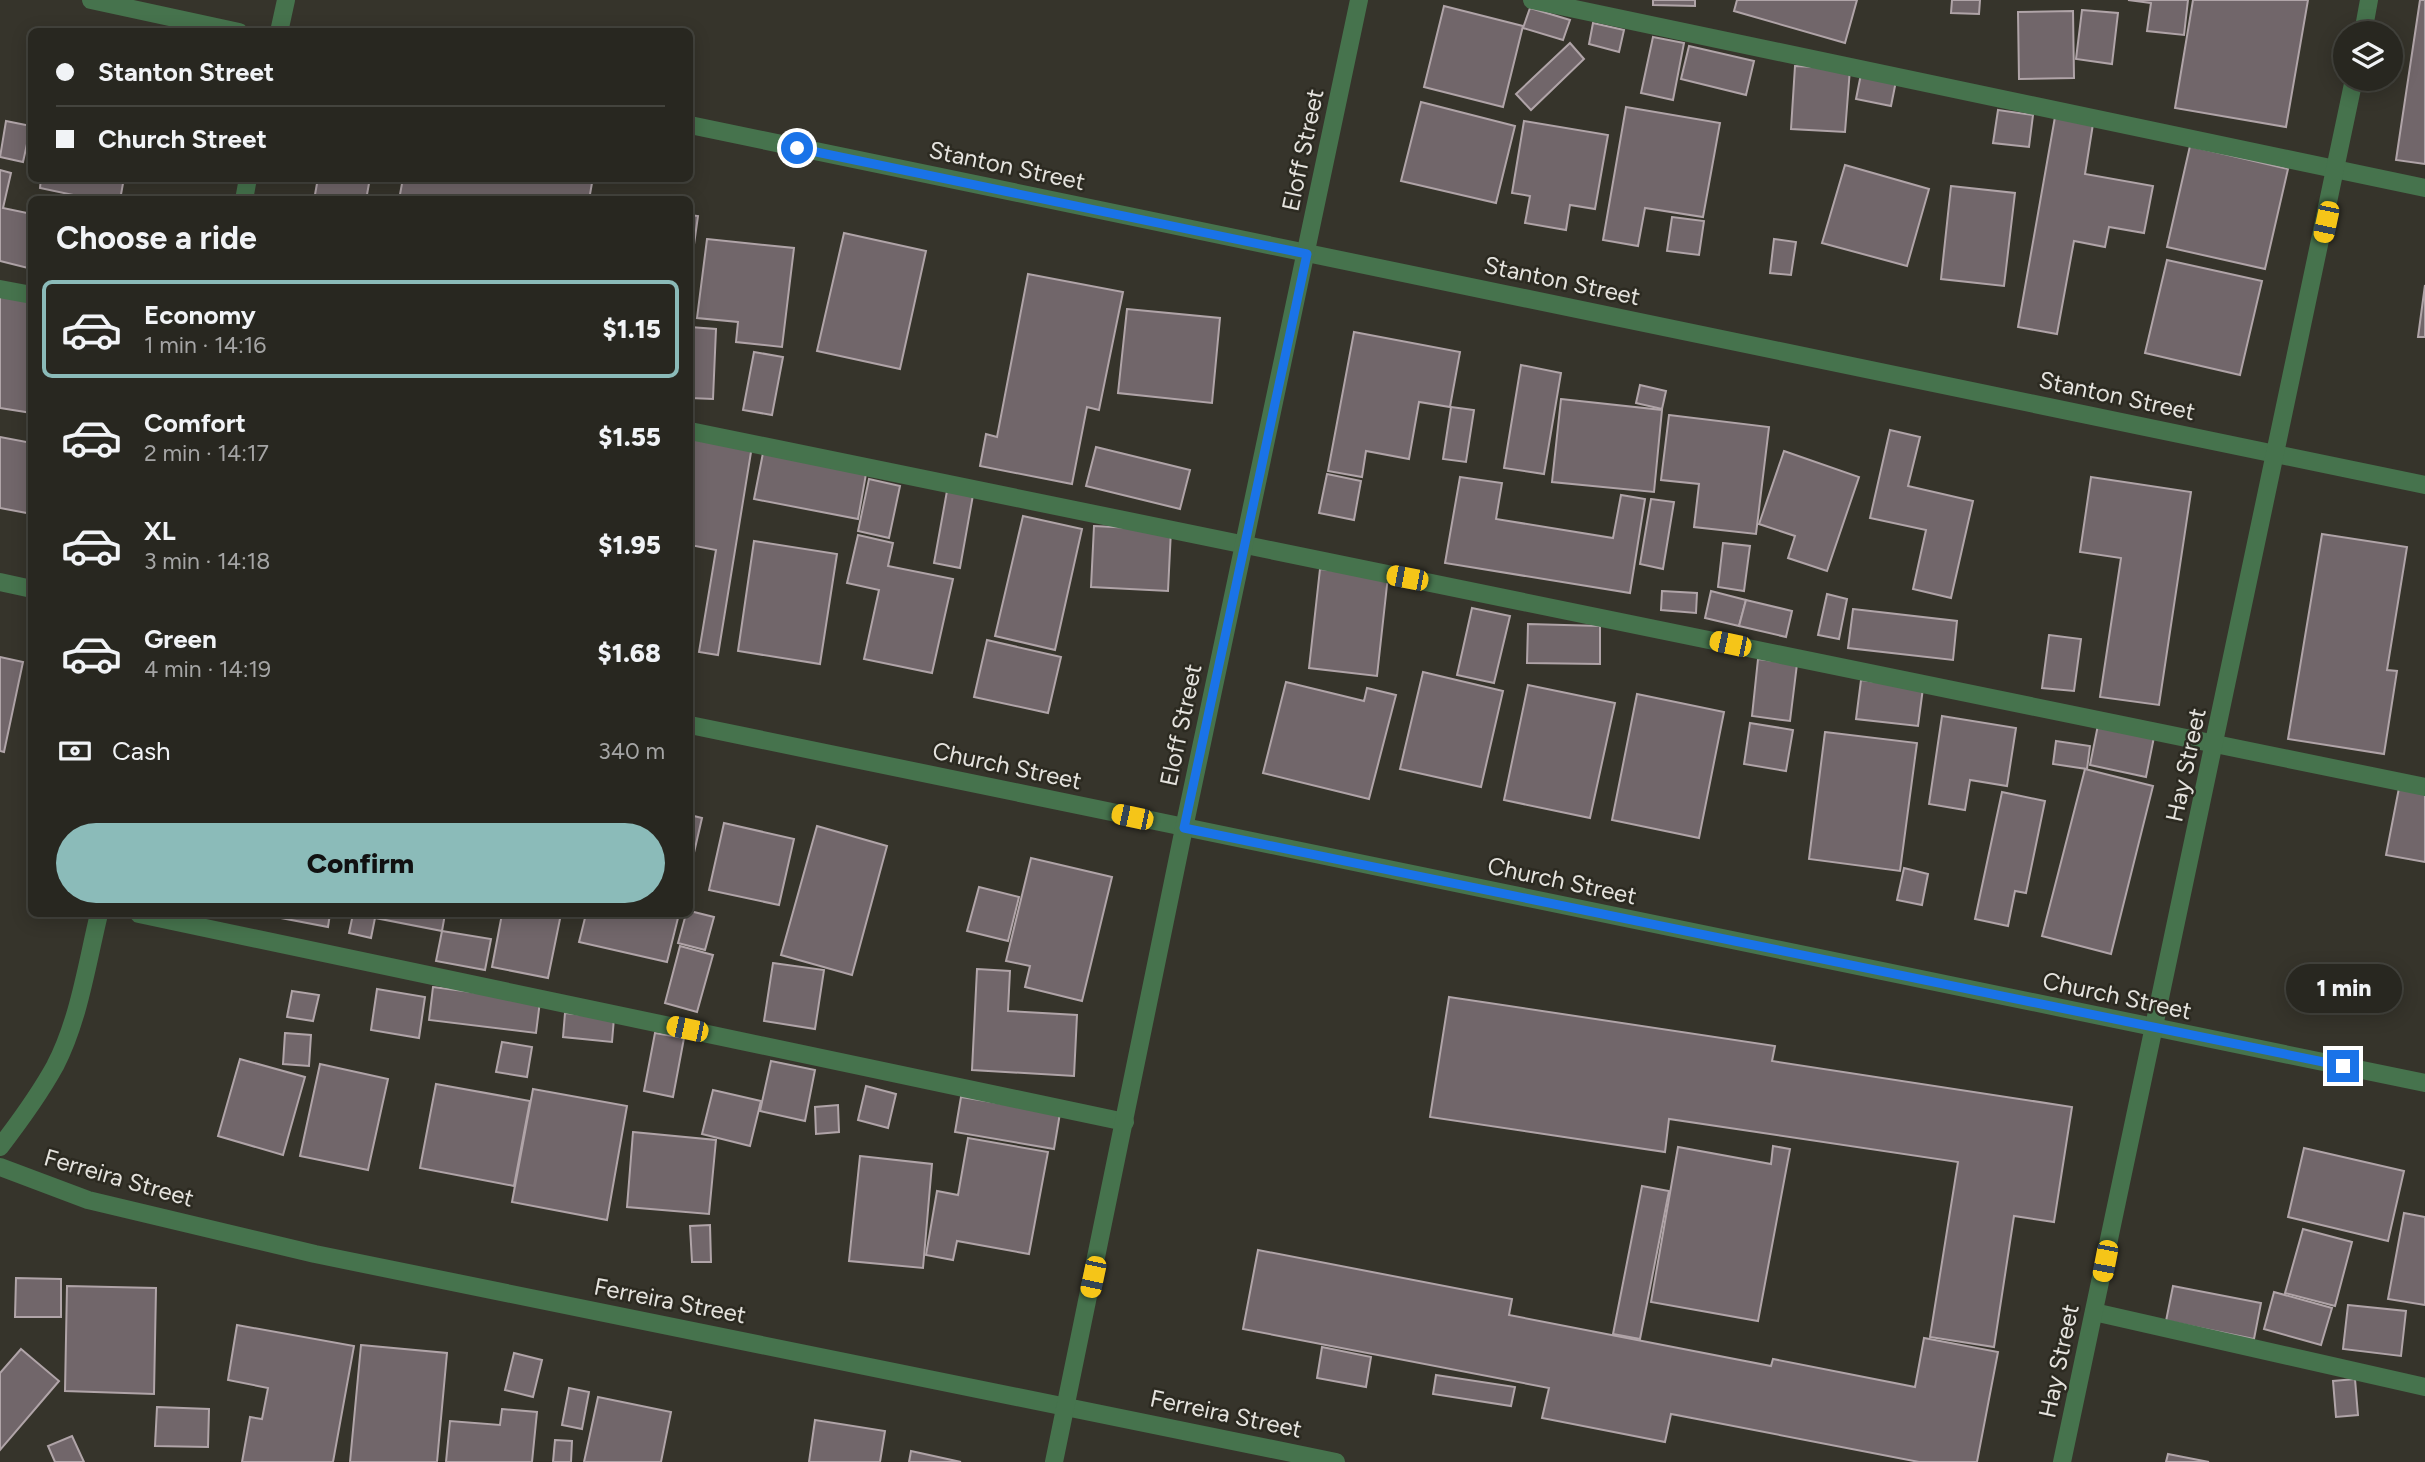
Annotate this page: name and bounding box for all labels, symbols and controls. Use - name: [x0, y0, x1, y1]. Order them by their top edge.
- map controls: [2333, 21, 2403, 91]
- button: layers: [2333, 21, 2403, 91]
- text: Stanton Street: [98, 56, 274, 88]
- street label: Eloff Street: [1275, 86, 1330, 214]
- text: Church Street: [98, 123, 267, 155]
- route start: [781, 132, 813, 164]
- street label: Stanton Street: [926, 135, 1088, 196]
- car: [2312, 199, 2341, 245]
- text: Choose a ride: [56, 219, 257, 257]
- street label: Stanton Street: [1481, 250, 1643, 311]
- icon: car: [60, 298, 123, 361]
- text: Economy: [144, 299, 256, 331]
- text: $1.15: [602, 313, 661, 345]
- text: 1 min · 14:16: [144, 331, 266, 359]
- street label: Stanton Street: [2036, 365, 2198, 426]
- icon: car: [60, 406, 123, 469]
- text: Comfort: [144, 407, 246, 439]
- text: $1.55: [598, 421, 661, 453]
- text: 2 min · 14:17: [144, 439, 269, 467]
- icon: car: [60, 514, 123, 577]
- text: XL: [144, 515, 176, 547]
- text: $1.95: [598, 529, 661, 561]
- text: 3 min · 14:18: [144, 547, 270, 575]
- car: [1385, 564, 1430, 592]
- icon: car: [60, 622, 123, 685]
- text: Green: [144, 623, 217, 655]
- car: [1708, 629, 1753, 659]
- text: $1.68: [598, 637, 661, 669]
- text: 4 min · 14:19: [144, 655, 271, 683]
- street label: Eloff Street: [1153, 661, 1208, 789]
- street label: Hay Street: [2159, 705, 2212, 825]
- icon: cash: [56, 732, 94, 770]
- text: Cash: [112, 735, 171, 767]
- street label: Church Street: [930, 736, 1084, 795]
- text: 340 m: [598, 737, 665, 765]
- car: [1110, 802, 1155, 832]
- button: Confirm: [56, 823, 665, 903]
- street label: Church Street: [1485, 851, 1639, 910]
- callout: 1 min: [2285, 964, 2401, 1014]
- street label: Church Street: [2040, 966, 2194, 1025]
- text: 1 min: [2317, 974, 2371, 1002]
- car: [665, 1014, 710, 1044]
- route end: [2327, 1050, 2359, 1082]
- street label: Ferreira Street: [41, 1142, 197, 1213]
- car: [2091, 1238, 2120, 1284]
- car: [1079, 1254, 1108, 1300]
- street label: Ferreira Street: [592, 1272, 749, 1329]
- street label: Hay Street: [2032, 1301, 2085, 1421]
- street label: Ferreira Street: [1148, 1383, 1305, 1444]

